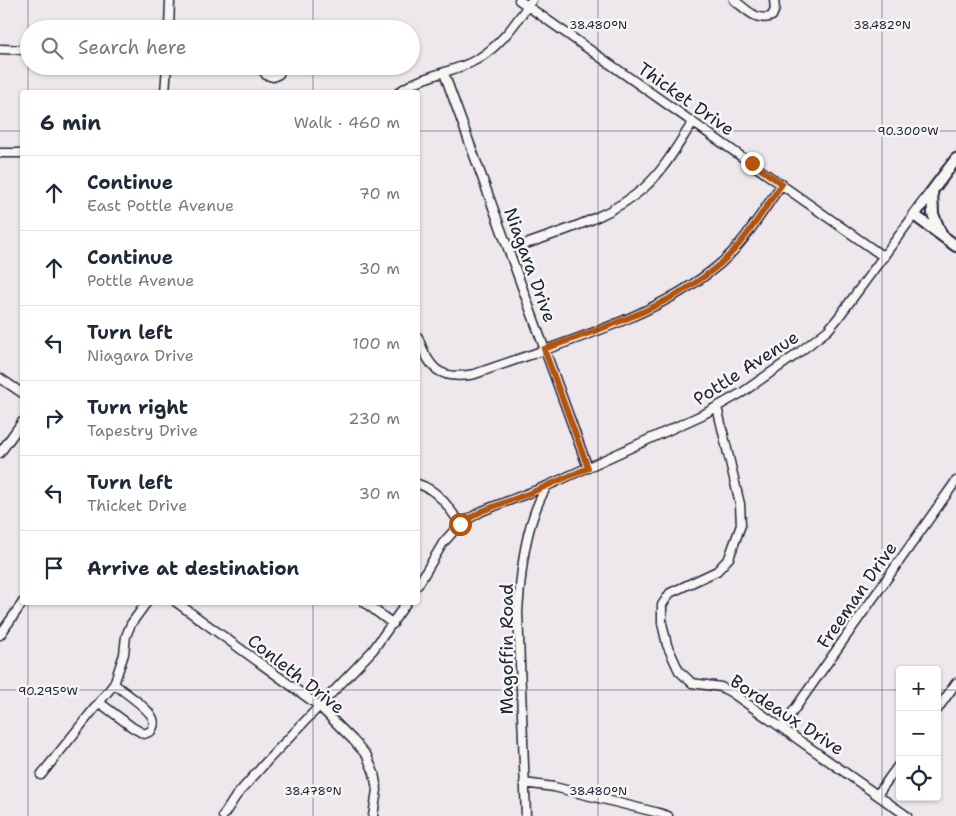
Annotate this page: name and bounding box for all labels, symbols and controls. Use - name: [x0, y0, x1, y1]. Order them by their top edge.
- text: 38.480°N: [569, 17, 627, 33]
- text: 38.482°N: [853, 17, 911, 33]
- search box: [20, 20, 420, 75]
- icon: search: [38, 34, 66, 62]
- text: Search here: [78, 35, 187, 60]
- street label: Thicket Drive: [633, 57, 739, 141]
- text: 6 min: [40, 109, 101, 137]
- text: Walk · 460 m: [294, 112, 400, 133]
- text: 90.300°W: [877, 123, 939, 139]
- route end: [741, 152, 764, 175]
- text: Continue: [87, 170, 173, 195]
- icon: ahead: [40, 179, 68, 207]
- text: 70 m: [359, 183, 400, 204]
- text: East Pottle Avenue: [87, 195, 234, 216]
- street label: Niagara Drive: [498, 204, 562, 326]
- text: Continue: [87, 245, 173, 270]
- icon: ahead: [40, 254, 68, 282]
- text: 30 m: [359, 258, 400, 279]
- text: Pottle Avenue: [87, 270, 194, 291]
- text: Turn left: [87, 320, 173, 345]
- street label: Pottle Avenue: [689, 325, 803, 411]
- icon: left: [40, 329, 68, 357]
- text: 100 m: [352, 333, 400, 354]
- text: Niagara Drive: [87, 345, 194, 366]
- text: Turn right: [87, 395, 188, 420]
- icon: right: [40, 404, 68, 432]
- text: 230 m: [348, 408, 400, 429]
- text: Tapestry Drive: [87, 420, 198, 441]
- text: Turn left: [87, 470, 173, 495]
- icon: left: [40, 479, 68, 507]
- text: 30 m: [359, 483, 400, 504]
- text: Thicket Drive: [87, 495, 187, 516]
- route start: [449, 513, 472, 536]
- street label: Freeman Drive: [811, 537, 903, 653]
- icon: arrive: [40, 554, 68, 582]
- text: Arrive at destination: [87, 556, 299, 581]
- street label: Magoffin Road: [495, 584, 519, 714]
- street label: Conleth Drive: [243, 629, 349, 719]
- map controls: [896, 666, 941, 801]
- button: +: [896, 666, 941, 711]
- street label: Bordeaux Drive: [725, 669, 849, 761]
- text: 90.295°W: [18, 683, 78, 699]
- button: −: [896, 711, 941, 756]
- button: locate: [896, 756, 941, 801]
- text: 38.478°N: [284, 783, 342, 799]
- text: 38.480°N: [569, 783, 627, 799]

